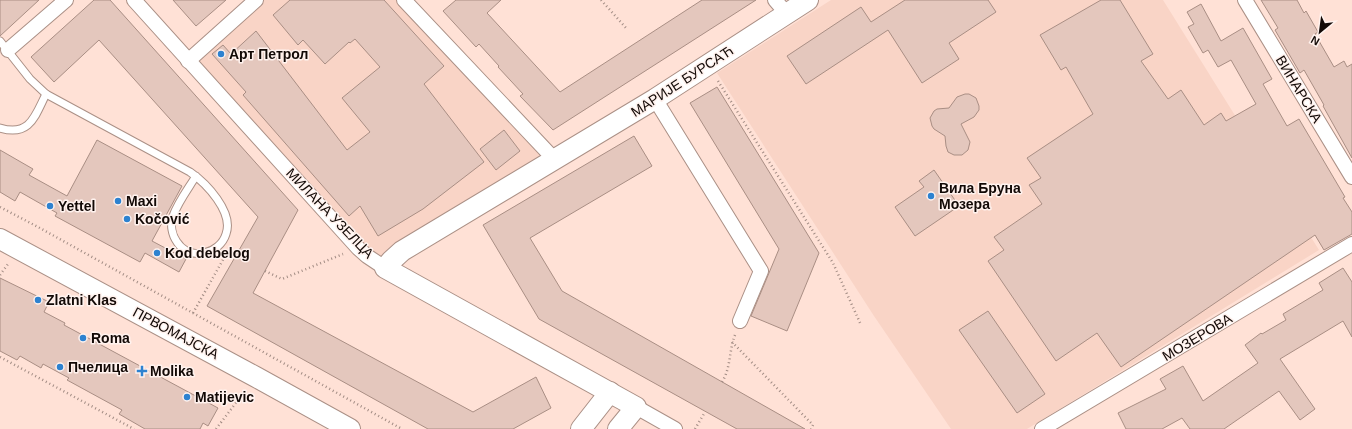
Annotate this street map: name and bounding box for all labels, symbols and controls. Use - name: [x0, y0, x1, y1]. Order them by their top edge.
- north arrow: [1300, 12, 1340, 52]
- text: N: [1309, 34, 1322, 48]
- street label: МАРИЈЕ БУРСАЋ: [628, 42, 736, 120]
- place label: Арт Петрол: [229, 46, 308, 62]
- marker: Арт Петрол: [216, 49, 226, 59]
- street label: ВИНАРСКА: [1273, 52, 1326, 126]
- street label: МИЛАНА УЗЕЛЦА: [283, 165, 377, 262]
- place label: Вила Бруна Мозера: [939, 180, 1021, 212]
- marker: Вила Бруна Мозера: [926, 191, 936, 201]
- place label: Maxi: [126, 193, 157, 209]
- marker: Maxi: [113, 196, 123, 206]
- place label: Yettel: [58, 198, 95, 214]
- marker: Yettel: [45, 201, 55, 211]
- place label: Kočović: [135, 211, 190, 227]
- marker: Kočović: [122, 214, 132, 224]
- place label: Kod debelog: [165, 245, 250, 261]
- marker: Kod debelog: [152, 248, 162, 258]
- place label: Zlatni Klas: [46, 292, 117, 308]
- marker: Zlatni Klas: [33, 295, 43, 305]
- street label: ПРВОМАЈСКА: [130, 304, 222, 363]
- street label: МОЗЕРОВА: [1159, 310, 1235, 364]
- place label: Roma: [91, 330, 130, 346]
- marker: Roma: [78, 333, 88, 343]
- place label: Пчелица: [68, 359, 128, 375]
- marker: Пчелица: [55, 362, 65, 372]
- place label: Molika: [150, 363, 194, 379]
- marker: Molika: [137, 366, 147, 376]
- place label: Matijevic: [195, 389, 254, 405]
- marker: Matijevic: [182, 392, 192, 402]

